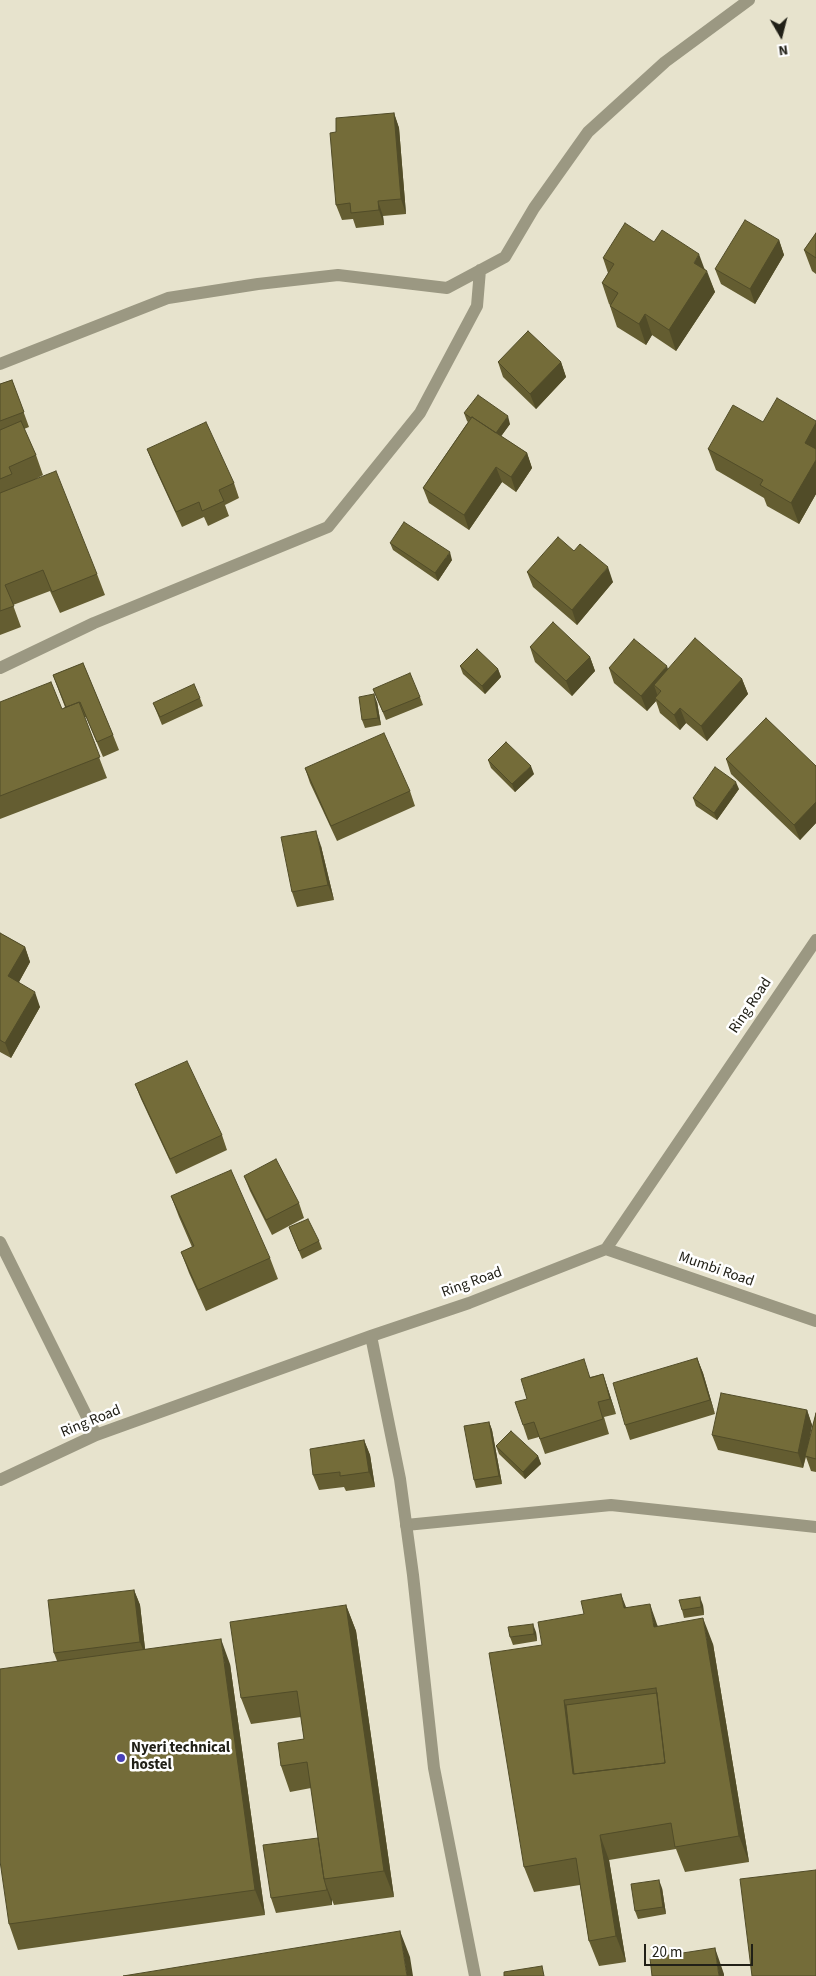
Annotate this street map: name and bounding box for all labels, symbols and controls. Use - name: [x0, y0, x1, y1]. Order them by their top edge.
- north arrow: [756, 10, 806, 60]
- text: N: [777, 39, 789, 60]
- street label: Ring Road: [726, 975, 776, 1037]
- street label: Mumbi Road: [676, 1249, 756, 1291]
- street label: Ring Road: [439, 1264, 505, 1302]
- street label: Ring Road: [58, 1402, 124, 1442]
- place label: Nyeri technical hostel: [131, 1740, 230, 1775]
- marker: Nyeri technical hostel: [115, 1752, 127, 1764]
- scale bar: [646, 1934, 755, 1966]
- text: 20 m: [652, 1942, 682, 1963]

